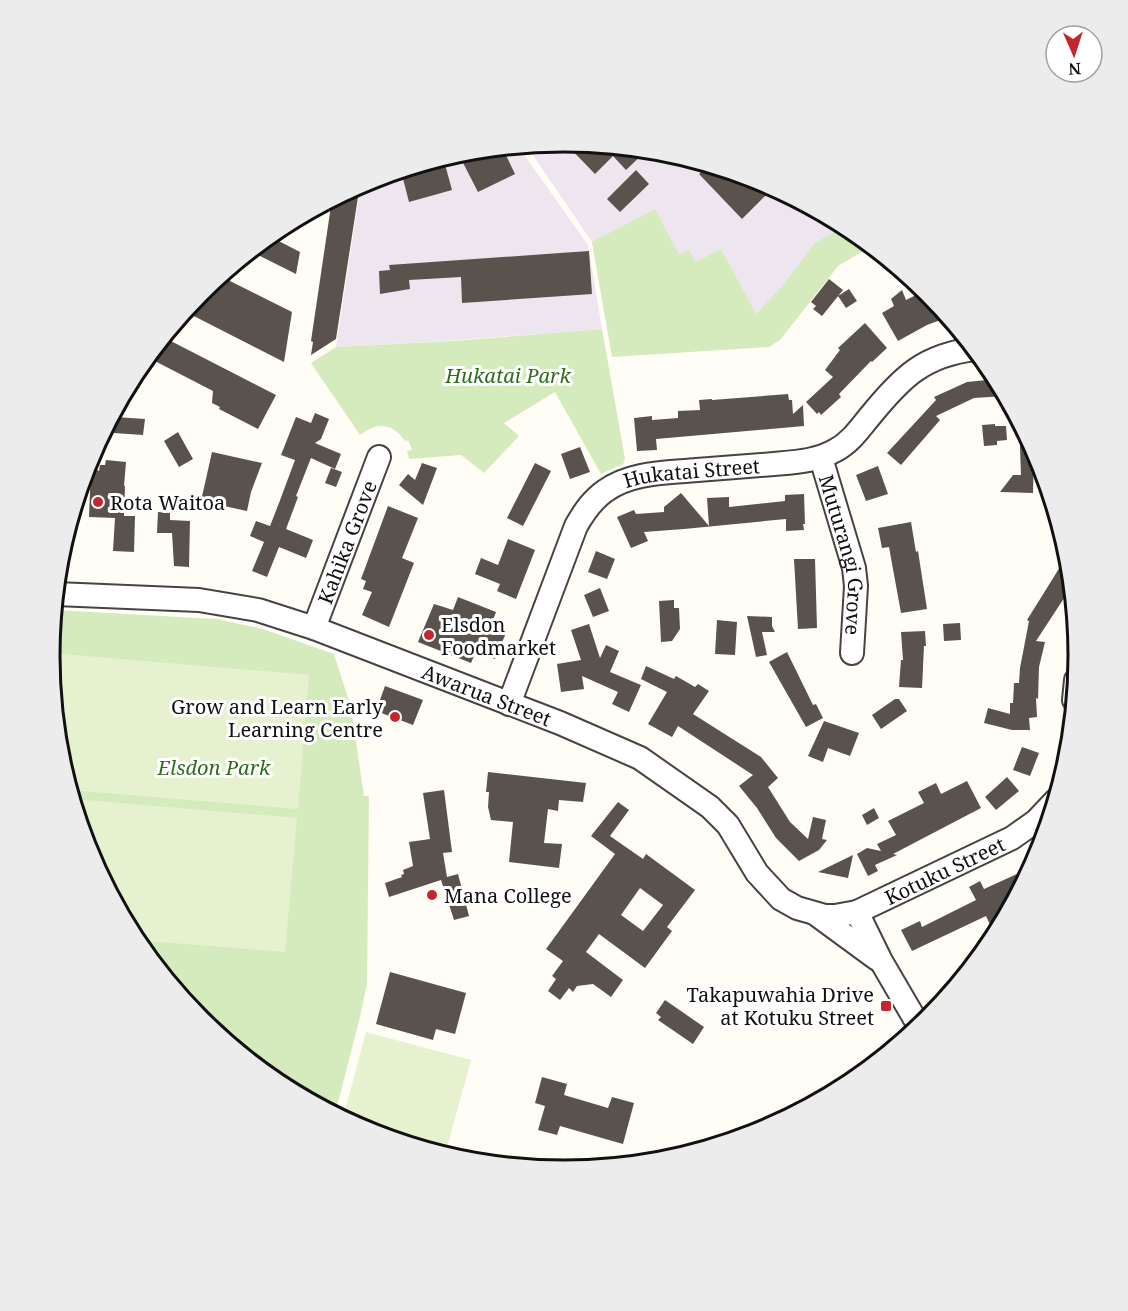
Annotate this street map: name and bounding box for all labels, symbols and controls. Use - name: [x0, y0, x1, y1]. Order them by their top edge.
- north arrow: [1044, 24, 1104, 84]
- text: N: [1068, 58, 1082, 80]
- park label: Hukatai Park: [444, 362, 571, 389]
- street label: Hukatai Street: [620, 452, 761, 494]
- street label: Muturangi Grove: [813, 471, 870, 636]
- street label: Kahika Grove: [311, 476, 382, 608]
- place label: Rota Waitoa: [110, 489, 225, 516]
- marker: Rota Waitoa: [91, 495, 105, 509]
- place label: Elsdon Foodmarket: [441, 611, 556, 661]
- marker: Elsdon Foodmarket: [422, 628, 436, 642]
- street label: Awarua Street: [418, 658, 555, 732]
- place label: Grow and Learn Early Learning Centre: [171, 693, 384, 743]
- marker: Grow and Learn Early Learning Centre: [388, 710, 402, 724]
- park label: Elsdon Park: [157, 754, 271, 781]
- street label: Kotuku Street: [880, 830, 1009, 910]
- place label: Mana College: [444, 882, 572, 909]
- marker: Mana College: [425, 888, 439, 902]
- place label: Takapuwahia Drive at Kotuku Street: [686, 981, 874, 1031]
- marker: Takapuwahia Drive at Kotuku Street: [879, 999, 893, 1013]

